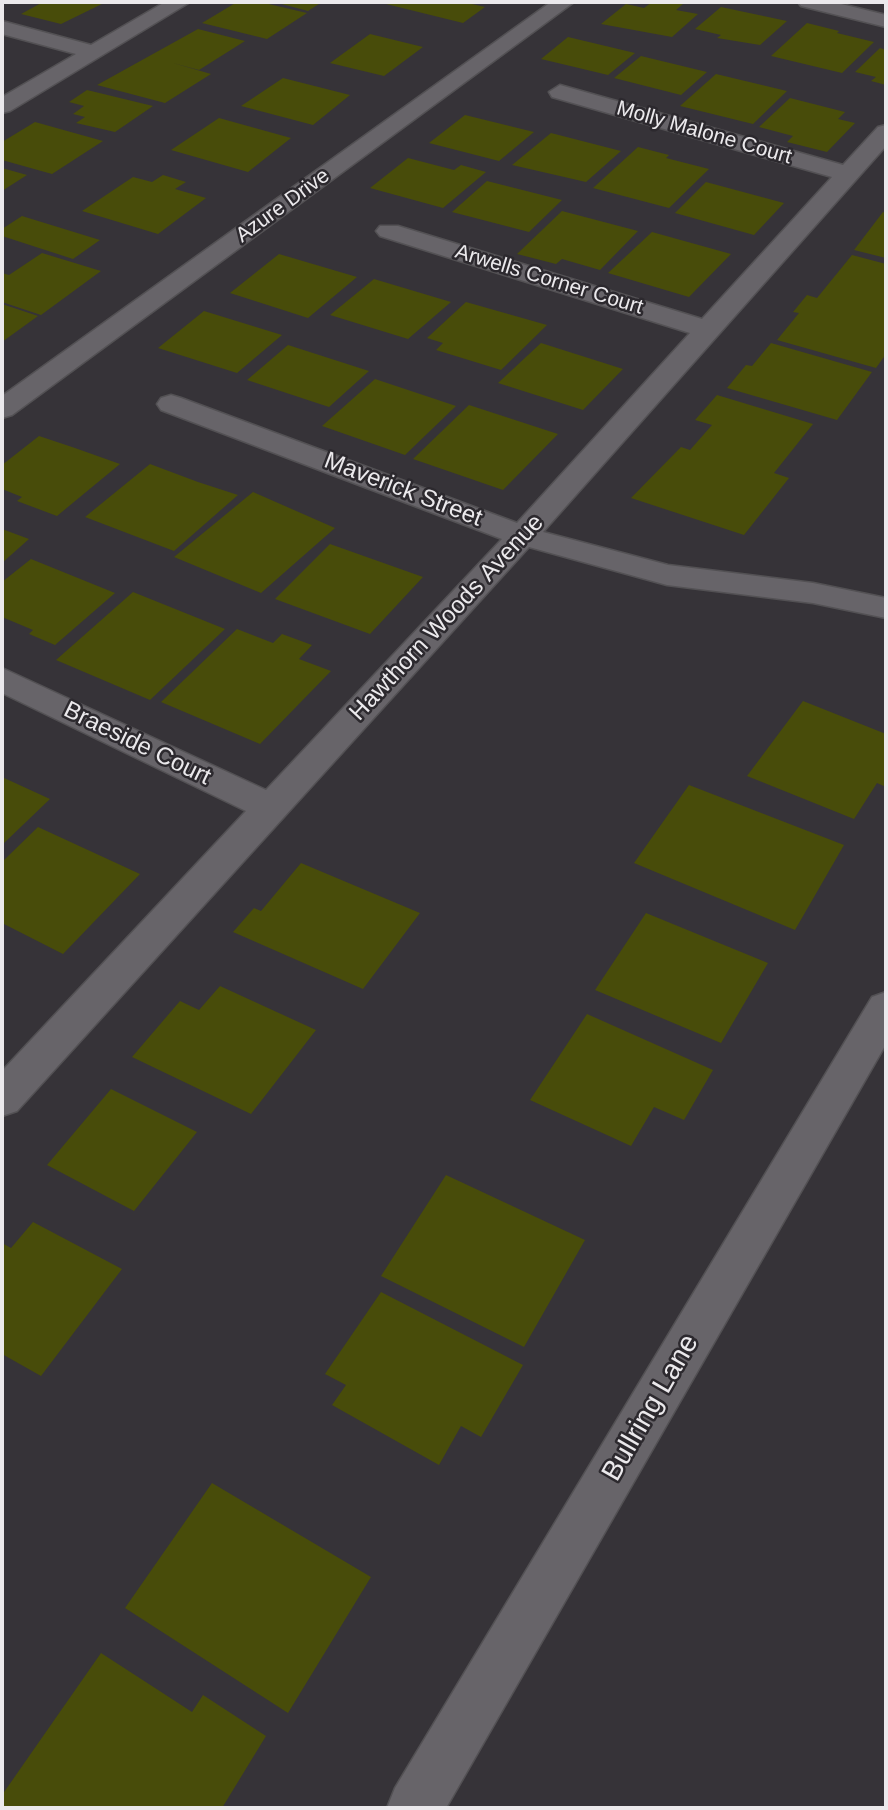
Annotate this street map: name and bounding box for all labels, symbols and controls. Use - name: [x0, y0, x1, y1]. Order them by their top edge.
- street label: Molly Malone Court: [614, 96, 794, 170]
- street label: Azure Drive: [231, 164, 335, 248]
- street label: Arwells Corner Court: [452, 239, 646, 321]
- street label: Maverick Street: [320, 447, 486, 533]
- street label: Hawthorn Woods Avenue: [344, 509, 550, 727]
- street label: Braeside Court: [59, 696, 215, 792]
- street label: Bullring Lane: [596, 1329, 706, 1487]

